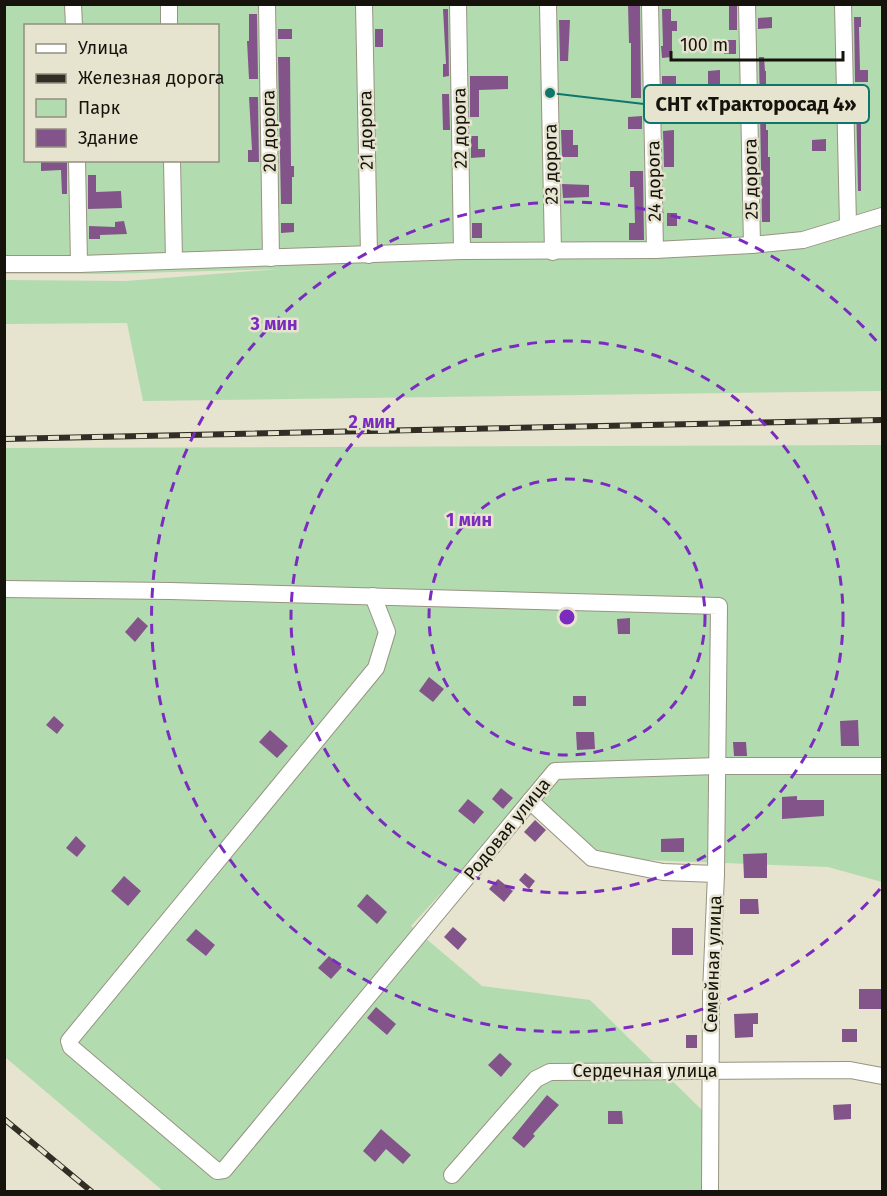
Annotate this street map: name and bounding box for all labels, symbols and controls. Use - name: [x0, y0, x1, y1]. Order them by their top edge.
- legend: [24, 24, 219, 162]
- scale bar: [671, 24, 844, 62]
- text: 100 m: [680, 34, 728, 56]
- text: Улица: [78, 37, 128, 59]
- text: Железная дорога: [78, 67, 225, 89]
- callout: СНТ «Тракторосад 4»: [644, 85, 869, 123]
- street label: 22 дорога: [448, 87, 472, 169]
- street label: 20 дорога: [257, 90, 281, 172]
- street label: 21 дорога: [354, 90, 378, 170]
- text: СНТ «Тракторосад 4»: [656, 92, 856, 116]
- text: Парк: [78, 97, 121, 119]
- street label: 23 дорога: [539, 123, 563, 205]
- text: Здание: [78, 127, 139, 149]
- street label: 25 дорога: [739, 138, 763, 220]
- street label: 24 дорога: [642, 140, 666, 222]
- text: 3 мин: [250, 313, 297, 335]
- text: 2 мин: [349, 411, 395, 433]
- text: 1 мин: [446, 509, 492, 531]
- centre of rings: [557, 607, 577, 627]
- street label: Родовая улица: [459, 773, 555, 885]
- street label: Семейная улица: [700, 895, 726, 1033]
- street label: Сердечная улица: [572, 1060, 718, 1082]

